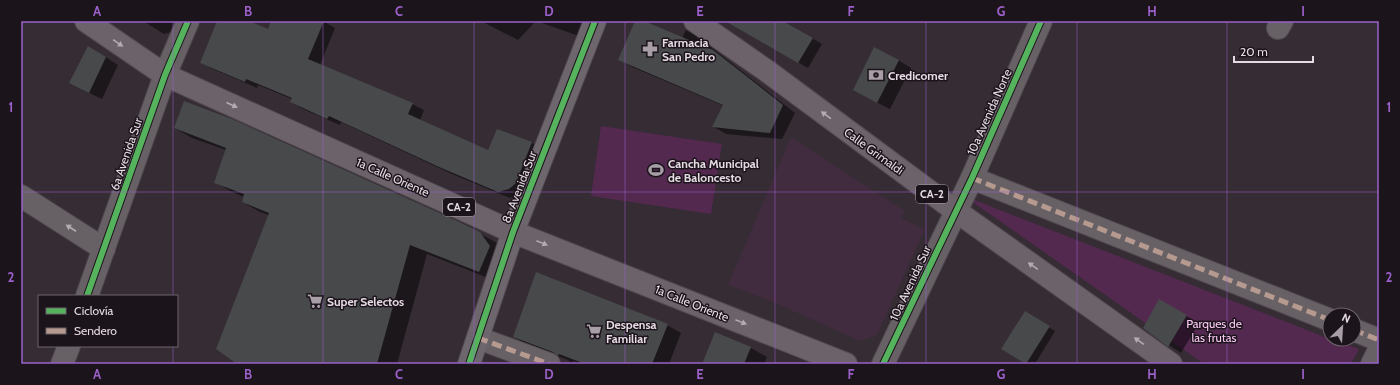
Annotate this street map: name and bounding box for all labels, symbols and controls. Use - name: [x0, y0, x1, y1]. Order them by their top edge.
- text: A: [93, 3, 102, 19]
- text: B: [244, 3, 252, 19]
- text: C: [395, 3, 403, 19]
- text: D: [544, 3, 554, 19]
- text: E: [696, 3, 704, 19]
- text: F: [848, 3, 855, 19]
- text: G: [997, 3, 1006, 19]
- text: H: [1147, 3, 1157, 19]
- text: I: [1301, 3, 1305, 19]
- place label: Farmacia San Pedro: [662, 35, 715, 64]
- scale bar: [1234, 38, 1313, 64]
- one-way arrow: [113, 39, 123, 47]
- pharmacy icon: Farmacia San Pedro: [641, 40, 659, 58]
- text: 20 m: [1240, 44, 1268, 59]
- bank icon: Credicomer: [867, 66, 885, 84]
- street label: 10a Avenida Norte: [963, 67, 1015, 157]
- place label: Credicomer: [888, 68, 948, 83]
- text: 1: [9, 99, 13, 115]
- text: 1: [1387, 99, 1391, 115]
- one-way arrow: [226, 102, 237, 108]
- one-way arrow: [821, 111, 832, 120]
- street label: 6a Avenida Sur: [107, 116, 145, 192]
- street label: Calle Grimaldi: [841, 124, 907, 178]
- street label: 8a Avenida Sur: [498, 149, 540, 225]
- street label: 1a Calle Oriente: [354, 154, 432, 200]
- place label: Cancha Municipal de Baloncesto: [668, 156, 759, 185]
- sports icon: Cancha Municipal de Baloncesto: [647, 161, 665, 179]
- road number: CA-2: [916, 185, 948, 203]
- road number: CA-2: [443, 198, 475, 216]
- one-way arrow: [66, 224, 76, 232]
- one-way arrow: [537, 241, 549, 247]
- street label: 10a Avenida Sur: [886, 243, 934, 323]
- one-way arrow: [1028, 262, 1039, 270]
- text: 2: [8, 269, 15, 285]
- text: 2: [1386, 269, 1393, 285]
- street label: 1a Calle Oriente: [653, 281, 731, 325]
- supermarket icon: Super Selectos: [306, 292, 324, 310]
- place label: Super Selectos: [327, 294, 404, 309]
- legend: [38, 295, 178, 347]
- text: Ciclovía: [74, 303, 113, 318]
- north arrow: [1322, 307, 1362, 347]
- text: N: [1340, 310, 1353, 326]
- park label: Parques de las frutas: [1186, 316, 1242, 345]
- place label: Despensa Familiar: [606, 317, 657, 346]
- one-way arrow: [736, 320, 748, 326]
- supermarket icon: Despensa Familiar: [585, 322, 603, 340]
- text: Sendero: [74, 323, 117, 338]
- one-way arrow: [1134, 337, 1145, 345]
- text: A: [93, 366, 102, 382]
- text: B: [244, 366, 252, 382]
- text: C: [395, 366, 403, 382]
- text: D: [544, 366, 554, 382]
- text: E: [696, 366, 704, 382]
- text: F: [848, 366, 855, 382]
- text: G: [997, 366, 1006, 382]
- text: H: [1147, 366, 1157, 382]
- text: I: [1301, 366, 1305, 382]

